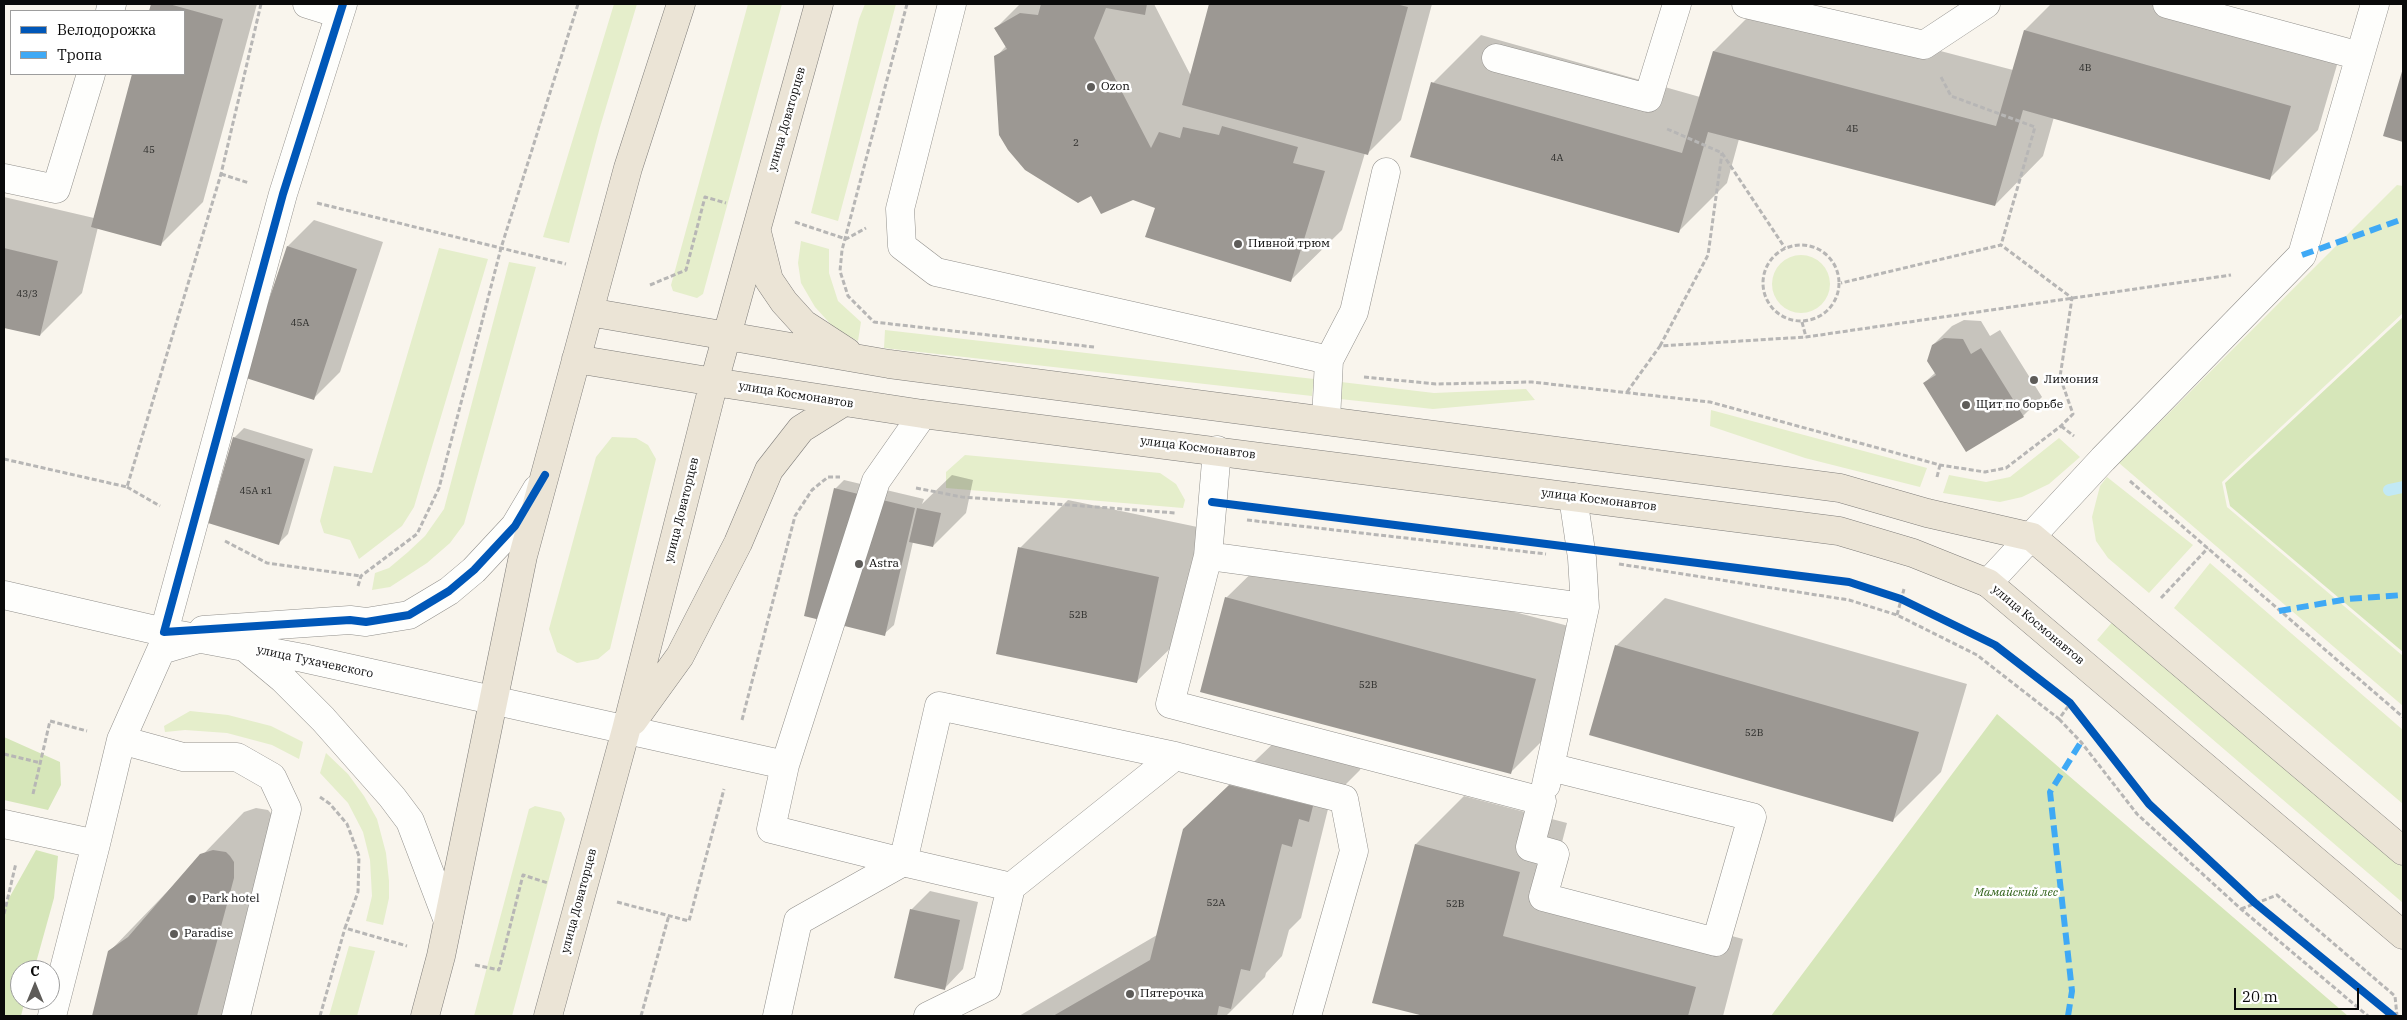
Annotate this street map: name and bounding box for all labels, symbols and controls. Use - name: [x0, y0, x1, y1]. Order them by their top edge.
- legend: [10, 10, 185, 75]
- text: Велодорожка: [57, 20, 156, 39]
- text: Тропа: [57, 45, 102, 64]
- house number: 4В: [2079, 62, 2091, 74]
- street label: улица Доваторцев: [765, 65, 809, 173]
- place label: Ozon: [1101, 80, 1130, 94]
- marker: Ozon: [1085, 81, 1097, 93]
- house number: 4Б: [1846, 123, 1858, 135]
- house number: 2: [1073, 137, 1079, 149]
- house number: 45: [143, 144, 155, 156]
- house number: 4А: [1551, 152, 1563, 164]
- place label: Пивной трюм: [1248, 237, 1330, 251]
- marker: Пивной трюм: [1232, 238, 1244, 250]
- house number: 43/3: [16, 288, 38, 300]
- house number: 45А: [291, 317, 309, 329]
- place label: Лимония: [2044, 373, 2099, 387]
- marker: Лимония: [2028, 374, 2040, 386]
- street label: улица Космонавтов: [738, 379, 854, 411]
- place label: Щит по борьбе: [1976, 398, 2063, 412]
- marker: Щит по борьбе: [1960, 399, 1972, 411]
- street label: улица Космонавтов: [1140, 434, 1256, 462]
- street label: улица Доваторцев: [662, 456, 702, 564]
- house number: 45А к1: [240, 485, 272, 497]
- street label: улица Космонавтов: [1541, 486, 1657, 514]
- place label: Astra: [869, 557, 899, 571]
- marker: Astra: [853, 558, 865, 570]
- street label: улица Космонавтов: [1989, 582, 2087, 668]
- house number: 52В: [1069, 609, 1087, 621]
- street label: улица Тухачевского: [255, 643, 375, 681]
- house number: 52В: [1359, 679, 1377, 691]
- house number: 52В: [1745, 727, 1763, 739]
- street label: улица Доваторцев: [558, 847, 600, 955]
- park label: Мамайский лес: [1974, 886, 2058, 900]
- place label: Park hotel: [202, 892, 260, 906]
- marker: Park hotel: [186, 893, 198, 905]
- house number: 52А: [1207, 897, 1225, 909]
- house number: 52В: [1446, 898, 1464, 910]
- place label: Paradise: [184, 927, 233, 941]
- marker: Paradise: [168, 928, 180, 940]
- north arrow: [10, 960, 60, 1010]
- text: С: [30, 962, 40, 980]
- scale bar: [2237, 978, 2362, 1010]
- place label: Пятерочка: [1140, 987, 1204, 1001]
- text: 20 m: [2242, 987, 2278, 1006]
- marker: Пятерочка: [1124, 988, 1136, 1000]

